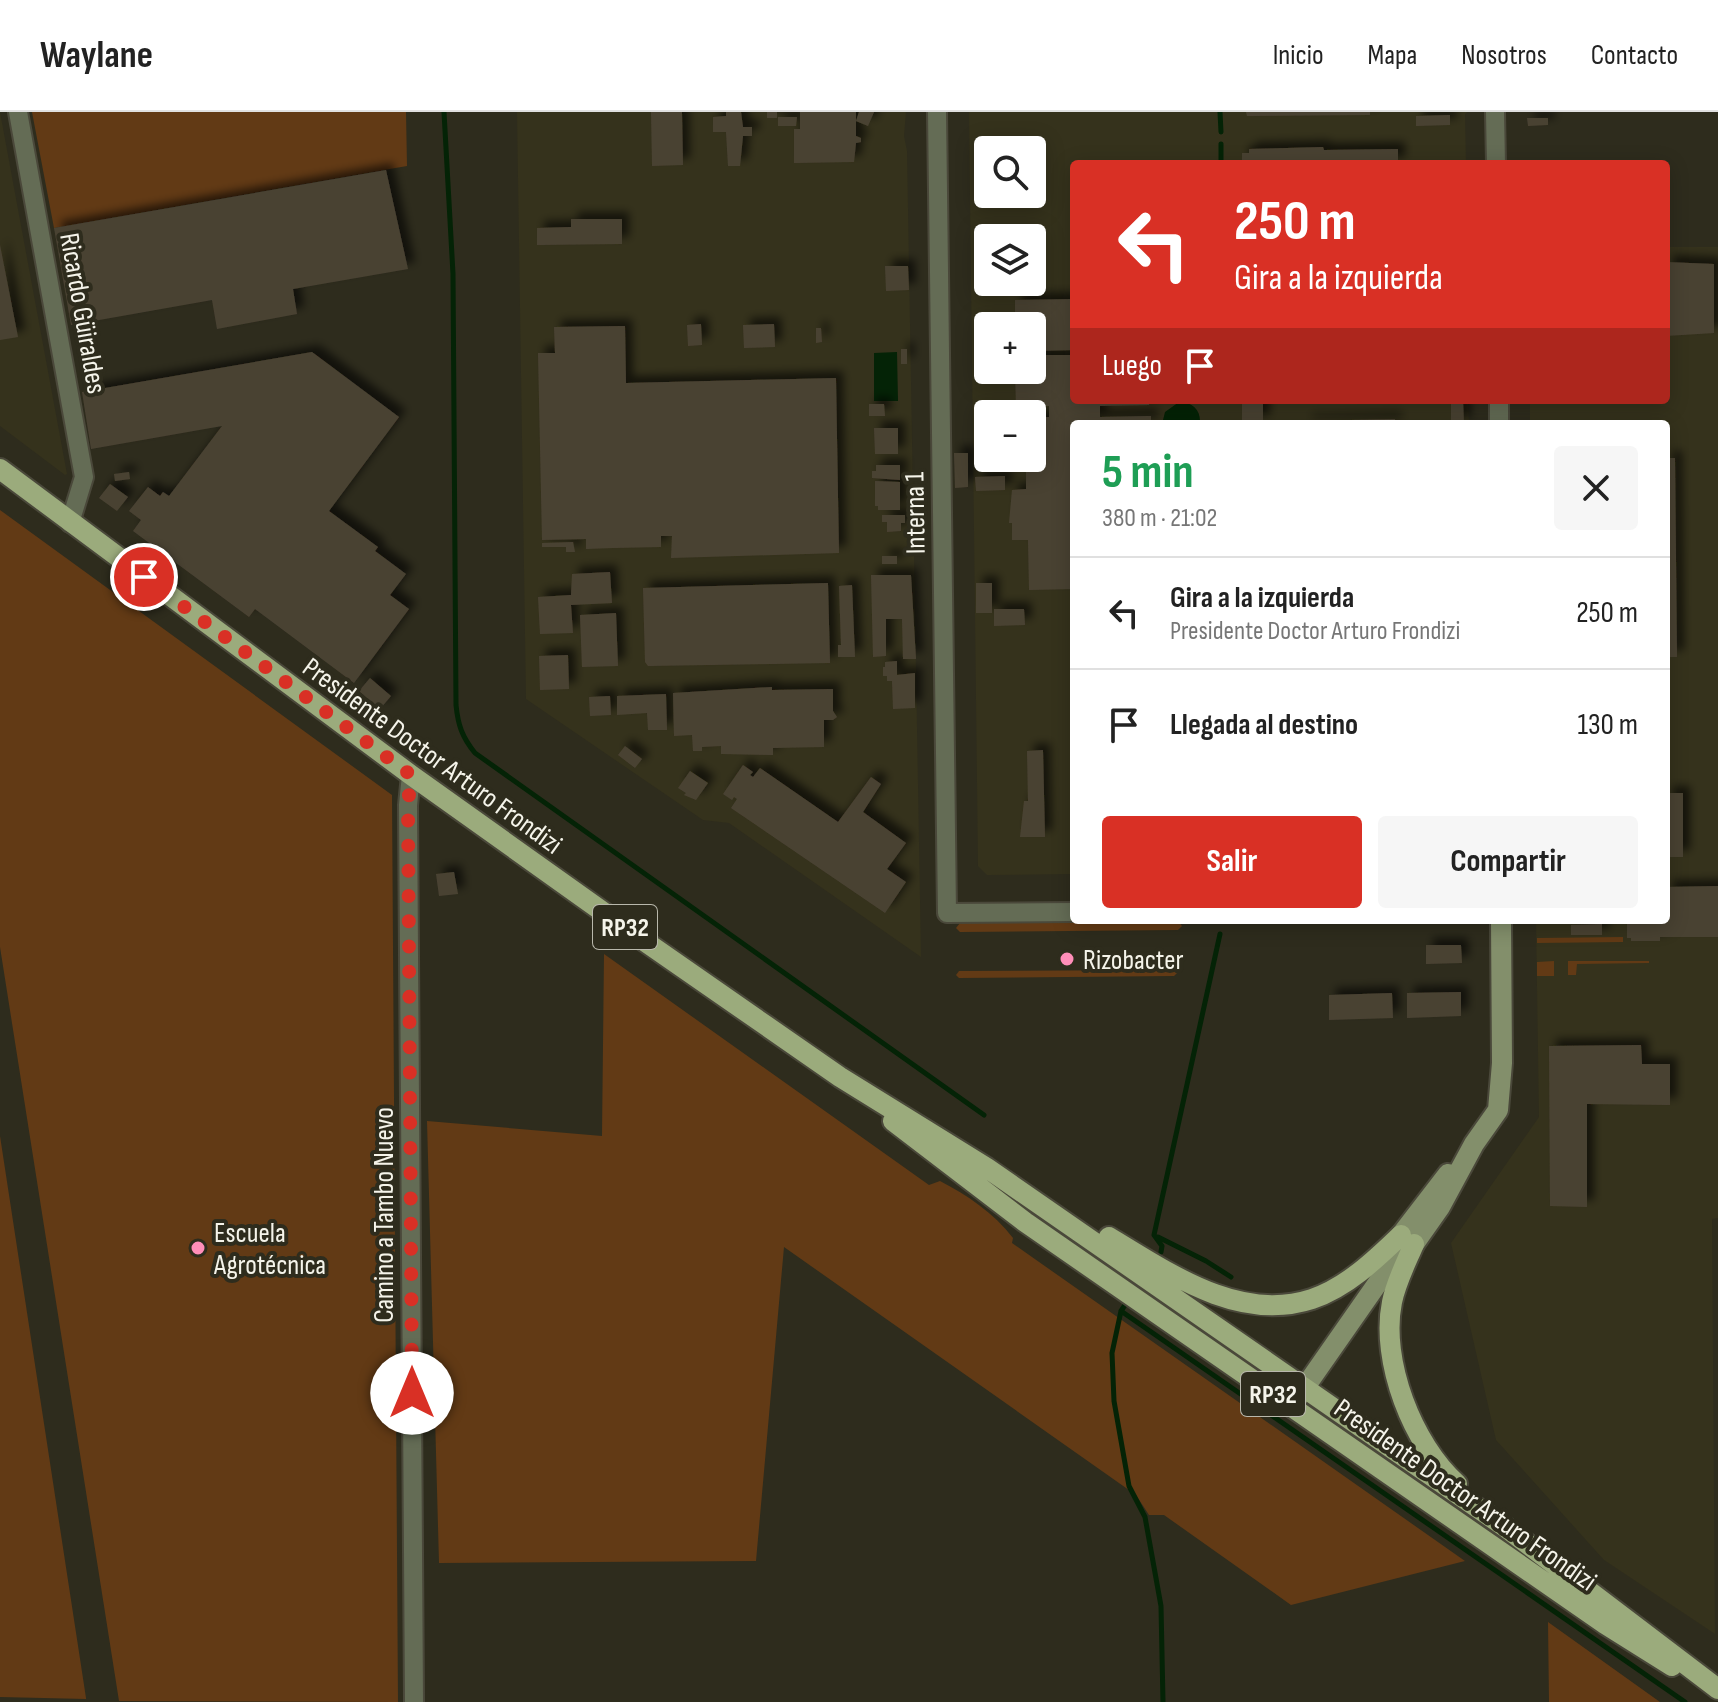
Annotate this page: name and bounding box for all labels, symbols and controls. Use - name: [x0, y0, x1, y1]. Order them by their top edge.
- text: Waylane: [40, 33, 153, 78]
- text: Inicio: [1273, 39, 1324, 72]
- text: Mapa: [1368, 39, 1417, 72]
- text: Nosotros: [1461, 39, 1547, 72]
- text: Contacto: [1591, 39, 1678, 72]
- map controls: [974, 136, 1046, 472]
- button: search: [974, 136, 1046, 208]
- text: 250 m: [1234, 189, 1356, 256]
- icon: left: [1102, 192, 1206, 296]
- button: layers: [974, 224, 1046, 296]
- street label: Ricardo Güiraldes: [52, 230, 113, 396]
- text: Gira a la izquierda: [1234, 257, 1443, 300]
- button: +: [974, 312, 1046, 384]
- icon: arrive: [1178, 344, 1222, 388]
- text: Luego: [1102, 348, 1162, 384]
- button: −: [974, 400, 1046, 472]
- text: 5 min: [1102, 444, 1194, 501]
- button: close: [1554, 446, 1638, 530]
- street label: Interna 1: [898, 471, 933, 554]
- text: 380 m · 21:02: [1102, 503, 1217, 534]
- pin: [110, 543, 178, 611]
- icon: arrive: [122, 555, 166, 599]
- text: Gira a la izquierda: [1170, 580, 1354, 616]
- icon: left: [1102, 591, 1146, 635]
- text: 250 m: [1576, 595, 1638, 631]
- text: Presidente Doctor Arturo Frondizi: [1170, 616, 1460, 647]
- street label: Presidente Doctor Arturo Frondizi: [296, 651, 568, 861]
- icon: arrive: [1102, 703, 1146, 747]
- text: Llegada al destino: [1170, 707, 1358, 743]
- text: 130 m: [1578, 707, 1638, 743]
- button: Salir: [1102, 816, 1362, 908]
- button: Compartir: [1378, 816, 1638, 908]
- road number: RP32: [593, 905, 657, 949]
- place label: Rizobacter: [1083, 944, 1183, 977]
- marker: Rizobacter: [1058, 950, 1076, 968]
- street label: Camino a Tambo Nuevo: [368, 1107, 401, 1323]
- place label: Escuela Agrotécnica: [213, 1217, 326, 1282]
- marker: Escuela Agrotécnica: [189, 1239, 207, 1257]
- position arrow: [370, 1351, 454, 1435]
- road number: RP32: [1241, 1372, 1305, 1416]
- street label: Presidente Doctor Arturo Frondizi: [1328, 1392, 1603, 1598]

